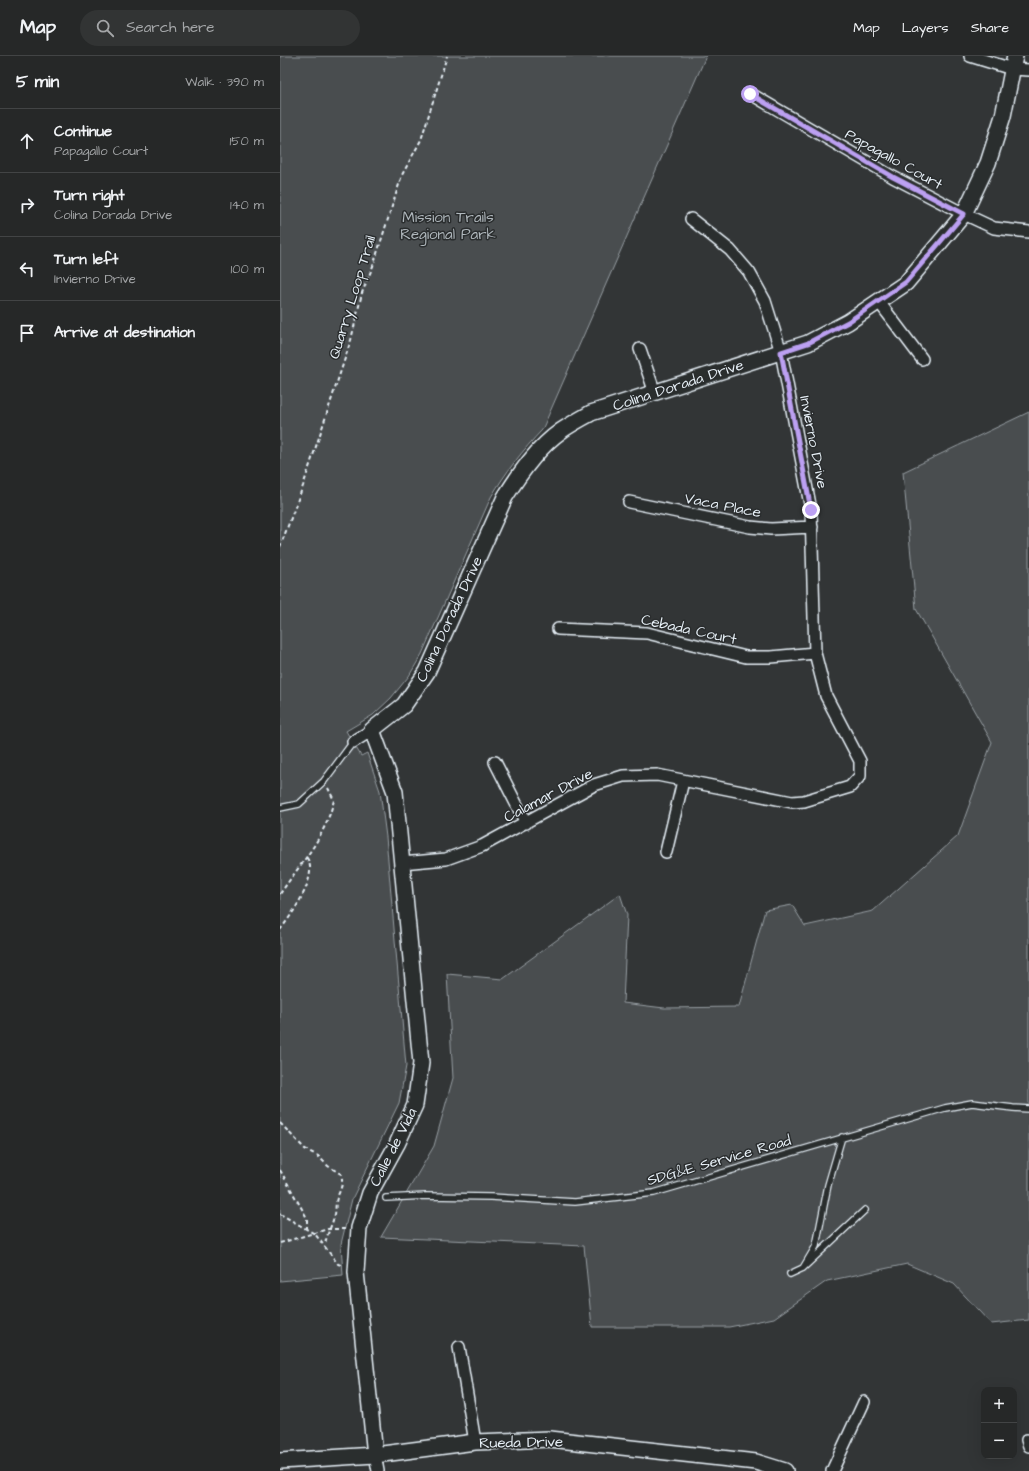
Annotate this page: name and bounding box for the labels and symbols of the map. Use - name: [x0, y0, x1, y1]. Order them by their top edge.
- route start: [741, 85, 759, 103]
- street label: Papagallo Court: [841, 124, 946, 196]
- park label: Mission Trails Regional Park: [400, 207, 496, 246]
- street label: Quarry Loop Trail: [324, 233, 382, 362]
- street label: Colina Dorada Drive: [610, 354, 746, 417]
- street label: Invierno Drive: [794, 394, 833, 490]
- street label: Vaca Place: [683, 488, 763, 523]
- route end: [802, 501, 820, 519]
- street label: Colina Dorada Drive: [411, 553, 488, 685]
- street label: Cebada Court: [639, 609, 739, 650]
- street label: Calamar Drive: [500, 763, 596, 828]
- street label: Calle de Vida: [365, 1104, 422, 1190]
- street label: SDG&E Service Road: [645, 1130, 794, 1191]
- street label: Rueda Drive: [479, 1431, 563, 1454]

